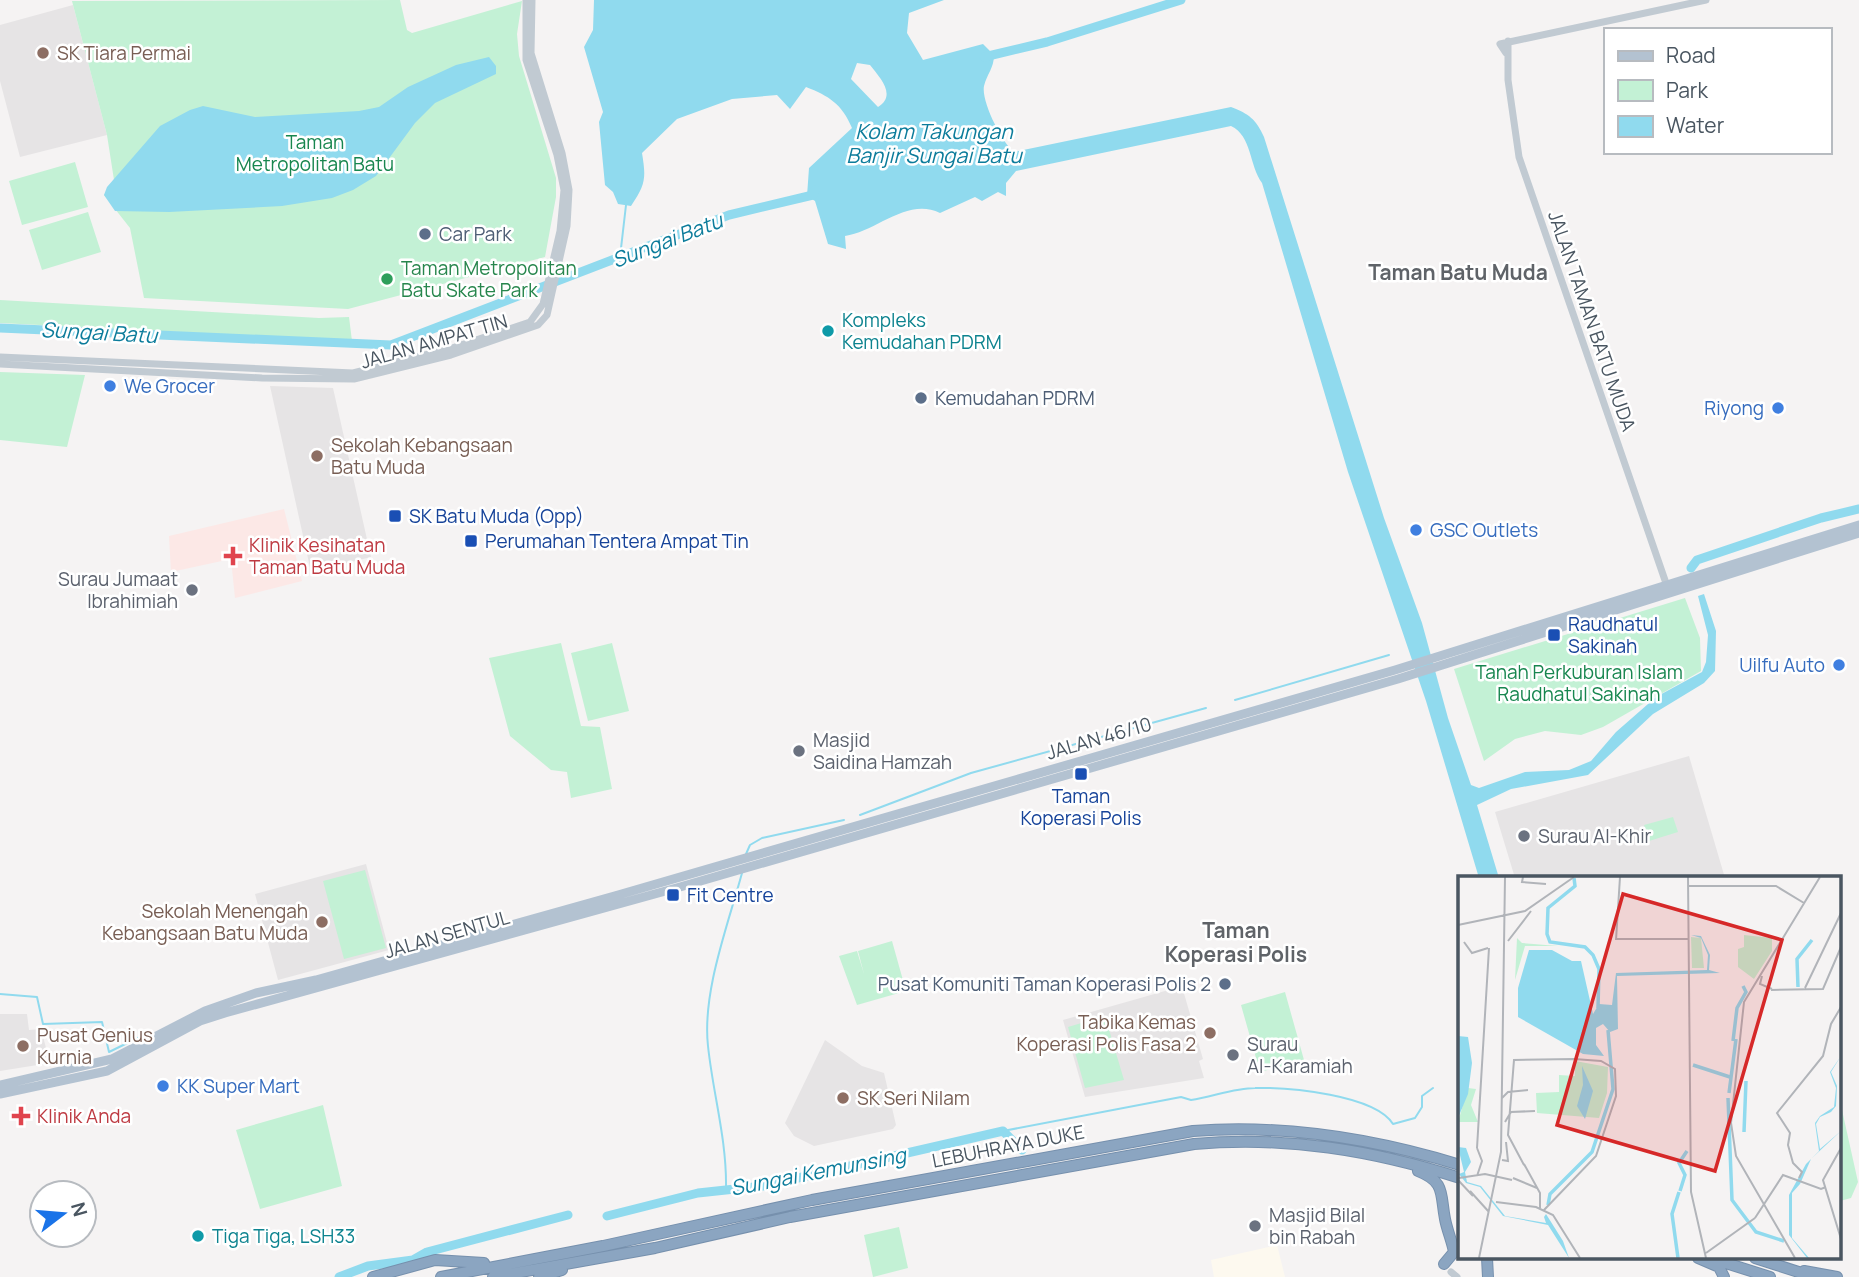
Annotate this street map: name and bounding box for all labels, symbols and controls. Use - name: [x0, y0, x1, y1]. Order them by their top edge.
- legend: [1604, 28, 1831, 154]
- place label: SK Tiara Permai: [57, 40, 191, 66]
- text: Road: [1666, 41, 1716, 69]
- marker: SK Tiara Permai: [35, 45, 51, 61]
- text: Park: [1666, 76, 1708, 104]
- text: Water: [1666, 111, 1725, 139]
- water label: Kolam Takungan Banjir Sungai Batu: [846, 117, 1023, 169]
- park label: Taman Metropolitan Batu: [236, 129, 394, 177]
- water label: Sungai Batu: [608, 206, 728, 274]
- street label: JALAN TAMAN BATU MUDA: [1542, 207, 1642, 435]
- place label: Car Park: [439, 221, 512, 247]
- marker: Car Park: [417, 226, 433, 242]
- place label: Taman Metropolitan Batu Skate Park: [401, 255, 577, 303]
- district label: Taman Batu Muda: [1368, 258, 1548, 286]
- marker: Taman Metropolitan Batu Skate Park: [379, 271, 395, 287]
- place label: Kompleks Kemudahan PDRM: [842, 307, 1002, 355]
- street label: JALAN AMPAT TIN: [357, 308, 511, 374]
- water label: Sungai Batu: [40, 315, 159, 349]
- marker: Kompleks Kemudahan PDRM: [820, 323, 836, 339]
- place label: We Grocer: [124, 373, 215, 399]
- marker: We Grocer: [102, 378, 118, 394]
- place label: Kemudahan PDRM: [935, 385, 1095, 411]
- marker: Kemudahan PDRM: [913, 390, 929, 406]
- place label: Riyong: [1704, 395, 1764, 421]
- marker: Riyong: [1770, 400, 1786, 416]
- place label: Sekolah Kebangsaan Batu Muda: [331, 432, 513, 480]
- marker: Sekolah Kebangsaan Batu Muda: [309, 448, 325, 464]
- place label: SK Batu Muda (Opp): [409, 503, 584, 529]
- marker: SK Batu Muda (Opp): [387, 508, 403, 524]
- place label: GSC Outlets: [1430, 517, 1538, 543]
- marker: GSC Outlets: [1408, 522, 1424, 538]
- place label: Perumahan Tentera Ampat Tin: [485, 528, 749, 554]
- place label: Klinik Kesihatan Taman Batu Muda: [249, 532, 405, 580]
- marker: Perumahan Tentera Ampat Tin: [463, 533, 479, 549]
- marker: Klinik Kesihatan Taman Batu Muda: [223, 546, 243, 566]
- place label: Surau Jumaat Ibrahimiah: [58, 566, 178, 614]
- marker: Surau Jumaat Ibrahimiah: [184, 582, 200, 598]
- place label: Raudhatul Sakinah: [1568, 611, 1658, 659]
- marker: Raudhatul Sakinah: [1546, 627, 1562, 643]
- place label: Uilfu Auto: [1739, 652, 1825, 678]
- marker: Uilfu Auto: [1831, 657, 1847, 673]
- park label: Tanah Perkuburan Islam Raudhatul Sakinah: [1475, 659, 1683, 707]
- street label: JALAN 46/10: [1043, 711, 1155, 765]
- place label: Masjid Saidina Hamzah: [813, 727, 952, 775]
- marker: Masjid Saidina Hamzah: [791, 743, 807, 759]
- marker: Taman Koperasi Polis: [1073, 766, 1089, 782]
- place label: Taman Koperasi Polis: [1021, 783, 1141, 831]
- place label: Surau Al-Khir: [1538, 823, 1652, 849]
- marker: Surau Al-Khir: [1516, 828, 1532, 844]
- inset map: [1458, 876, 1842, 1260]
- place label: Fit Centre: [687, 882, 774, 908]
- marker: Fit Centre: [665, 887, 681, 903]
- place label: Sekolah Menengah Kebangsaan Batu Muda: [102, 898, 308, 946]
- street label: JALAN SENTUL: [381, 904, 513, 964]
- marker: Sekolah Menengah Kebangsaan Batu Muda: [314, 914, 330, 930]
- district label: Taman Koperasi Polis: [1165, 916, 1307, 968]
- place label: Pusat Komuniti Taman Koperasi Polis 2: [878, 971, 1211, 997]
- marker: Pusat Komuniti Taman Koperasi Polis 2: [1217, 976, 1233, 992]
- place label: Tabika Kemas Koperasi Polis Fasa 2: [1016, 1009, 1196, 1057]
- place label: Pusat Genius Kurnia: [37, 1022, 153, 1070]
- marker: Tabika Kemas Koperasi Polis Fasa 2: [1202, 1025, 1218, 1041]
- place label: Surau Al-Karamiah: [1247, 1031, 1353, 1079]
- marker: Pusat Genius Kurnia: [15, 1038, 31, 1054]
- marker: Surau Al-Karamiah: [1225, 1047, 1241, 1063]
- place label: KK Super Mart: [177, 1073, 300, 1099]
- marker: KK Super Mart: [155, 1078, 171, 1094]
- place label: SK Seri Nilam: [857, 1085, 970, 1111]
- marker: SK Seri Nilam: [835, 1090, 851, 1106]
- place label: Klinik Anda: [37, 1103, 131, 1129]
- marker: Klinik Anda: [11, 1106, 31, 1126]
- street label: LEBUHRAYA DUKE: [930, 1118, 1086, 1174]
- water label: Sungai Kemunsing: [728, 1140, 910, 1202]
- north arrow: [28, 1179, 98, 1249]
- text: N: [65, 1199, 94, 1219]
- place label: Masjid Bilal bin Rabah: [1269, 1202, 1365, 1250]
- marker: Masjid Bilal bin Rabah: [1247, 1218, 1263, 1234]
- place label: Tiga Tiga, LSH33: [212, 1223, 355, 1249]
- marker: Tiga Tiga, LSH33: [190, 1228, 206, 1244]

